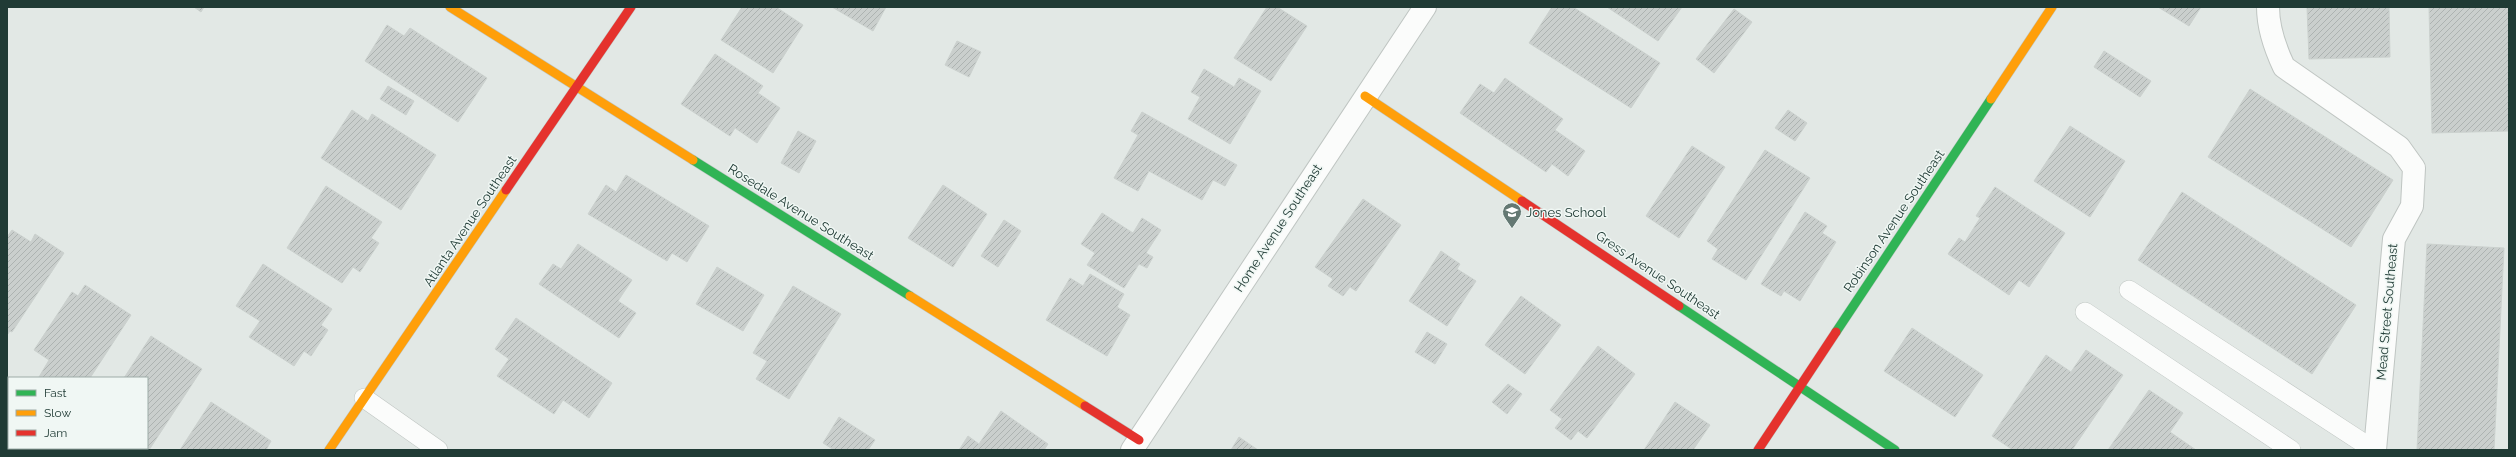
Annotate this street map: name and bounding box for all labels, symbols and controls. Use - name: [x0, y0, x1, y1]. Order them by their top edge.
- street label: Robinson Avenue Southeast: [1841, 146, 1948, 295]
- street label: Atlanta Avenue Southeast: [420, 152, 520, 289]
- street label: Rosedale Avenue Southeast: [725, 161, 877, 263]
- street label: Home Avenue Southeast: [1231, 161, 1325, 295]
- school or university icon: Jones School: [1501, 201, 1523, 229]
- place label: Jones School: [1526, 205, 1607, 220]
- street label: Gress Avenue Southeast: [1593, 228, 1723, 322]
- street label: Mead Street Southeast: [2374, 242, 2401, 381]
- legend: [8, 377, 148, 449]
- text: Fast: [44, 386, 67, 400]
- text: Slow: [44, 406, 71, 420]
- text: Jam: [44, 426, 67, 440]

